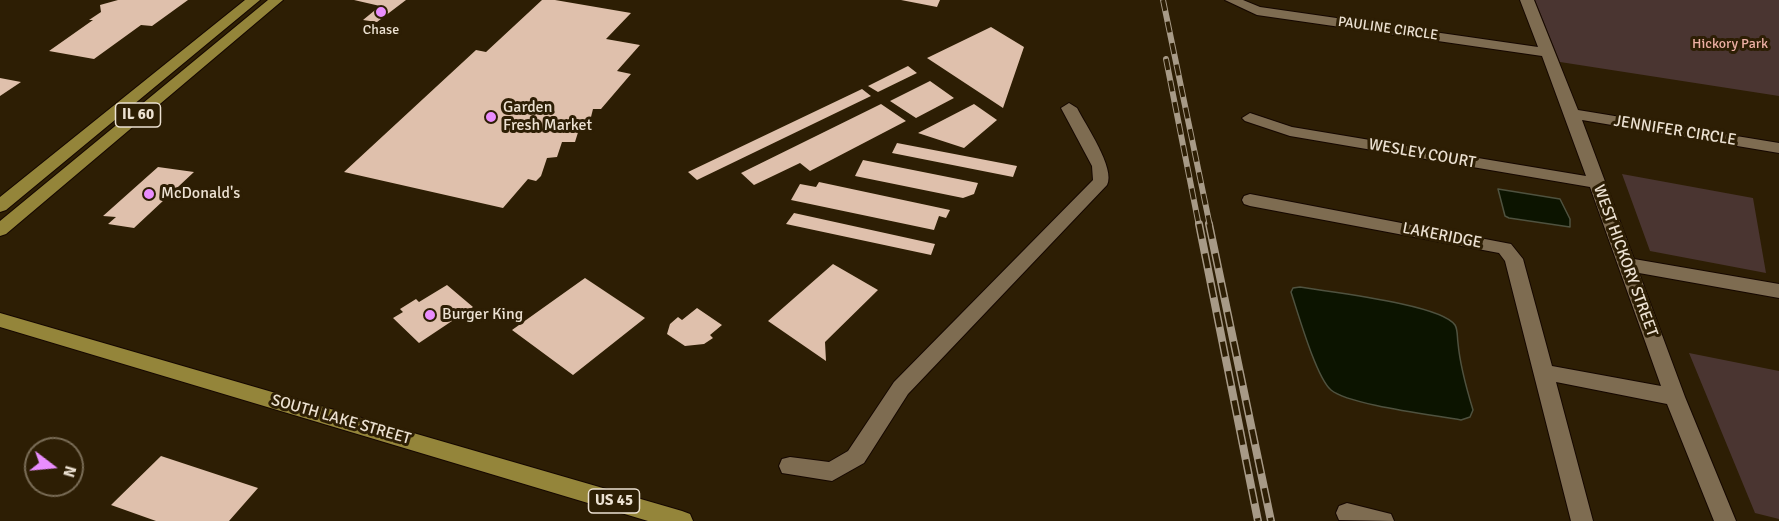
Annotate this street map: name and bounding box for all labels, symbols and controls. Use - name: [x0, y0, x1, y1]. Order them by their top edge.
- marker: Chase: [374, 5, 388, 19]
- street label: PAULINE CIRCLE: [1337, 14, 1439, 44]
- place label: Chase: [363, 22, 399, 38]
- park label: Hickory Park: [1692, 36, 1768, 52]
- place label: Garden Fresh Market: [503, 98, 592, 136]
- road number: IL 60: [116, 103, 160, 127]
- marker: Garden Fresh Market: [484, 110, 498, 124]
- street label: JENNIFER CIRCLE: [1612, 112, 1738, 150]
- street label: WESLEY COURT: [1367, 135, 1477, 173]
- street label: WEST HICKORY STREET: [1589, 182, 1661, 340]
- place label: McDonald's: [161, 184, 240, 204]
- marker: McDonald's: [142, 187, 156, 201]
- street label: LAKERIDGE: [1401, 219, 1483, 253]
- place label: Burger King: [442, 305, 523, 325]
- marker: Burger King: [423, 308, 437, 322]
- street label: SOUTH LAKE STREET: [269, 391, 413, 449]
- north arrow: [24, 437, 84, 497]
- text: N: [58, 463, 81, 480]
- road number: US 45: [588, 489, 640, 513]

